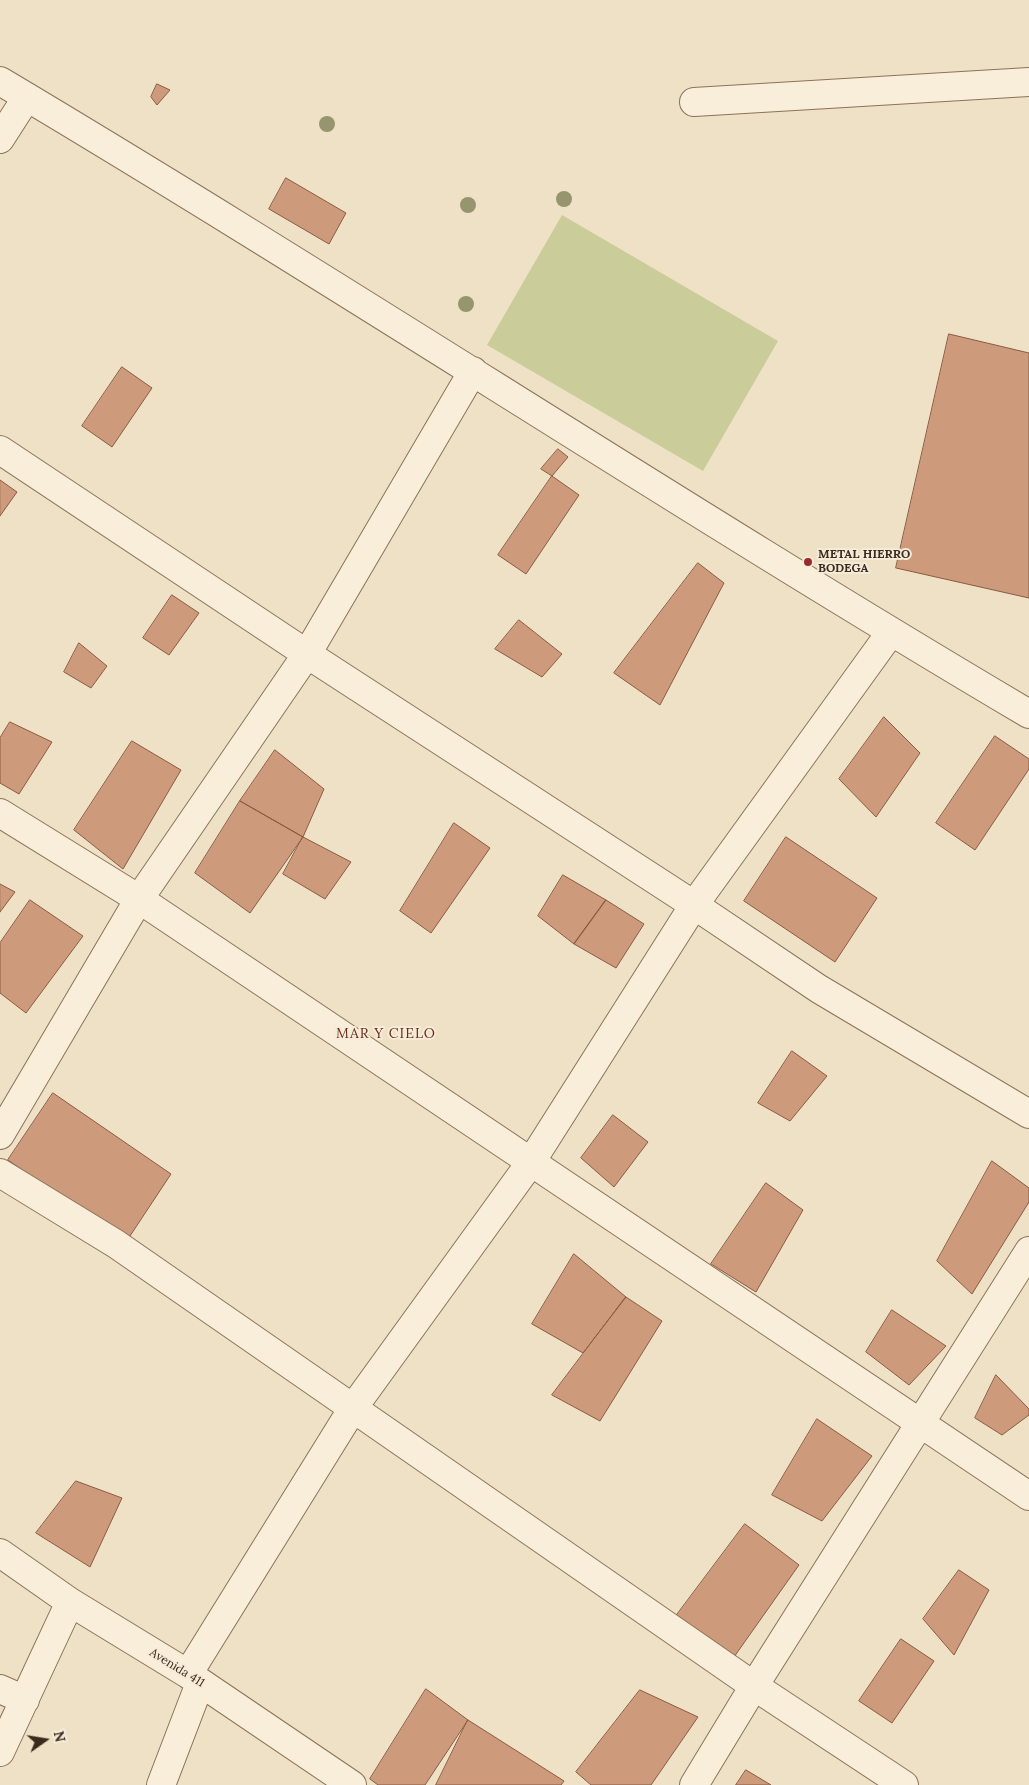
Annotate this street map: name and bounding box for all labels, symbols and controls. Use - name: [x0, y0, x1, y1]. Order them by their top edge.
- place label: METAL HIERRO BODEGA: [818, 548, 910, 576]
- marker: METAL HIERRO BODEGA: [802, 556, 814, 568]
- district label: MAR Y CIELO: [335, 1026, 437, 1042]
- street label: Avenida 411: [147, 1645, 207, 1691]
- north arrow: [20, 1715, 70, 1765]
- text: N: [50, 1729, 70, 1744]

